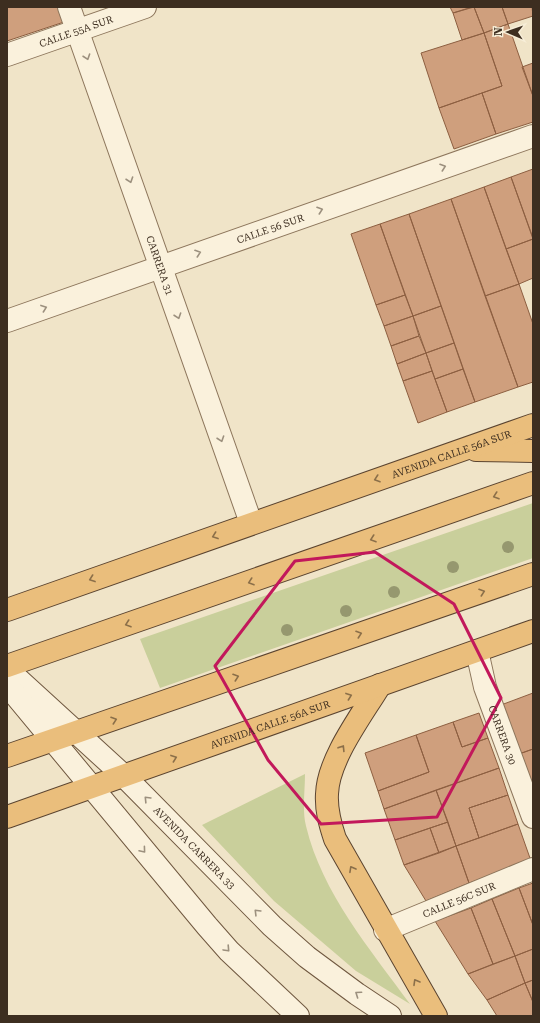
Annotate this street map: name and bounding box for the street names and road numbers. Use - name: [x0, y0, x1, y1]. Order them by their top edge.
- street label: CALLE 55A SUR: [38, 13, 114, 49]
- street label: CALLE 56 SUR: [235, 212, 305, 245]
- street label: CARRERA 31: [145, 234, 176, 297]
- street label: AVENIDA CALLE 56A SUR: [390, 428, 513, 480]
- street label: AVENIDA CALLE 56A SUR: [209, 698, 331, 750]
- street label: CARRERA 30: [487, 704, 519, 766]
- street label: AVENIDA CARRERA 33: [152, 804, 238, 891]
- street label: CALLE 56C SUR: [421, 880, 497, 919]

